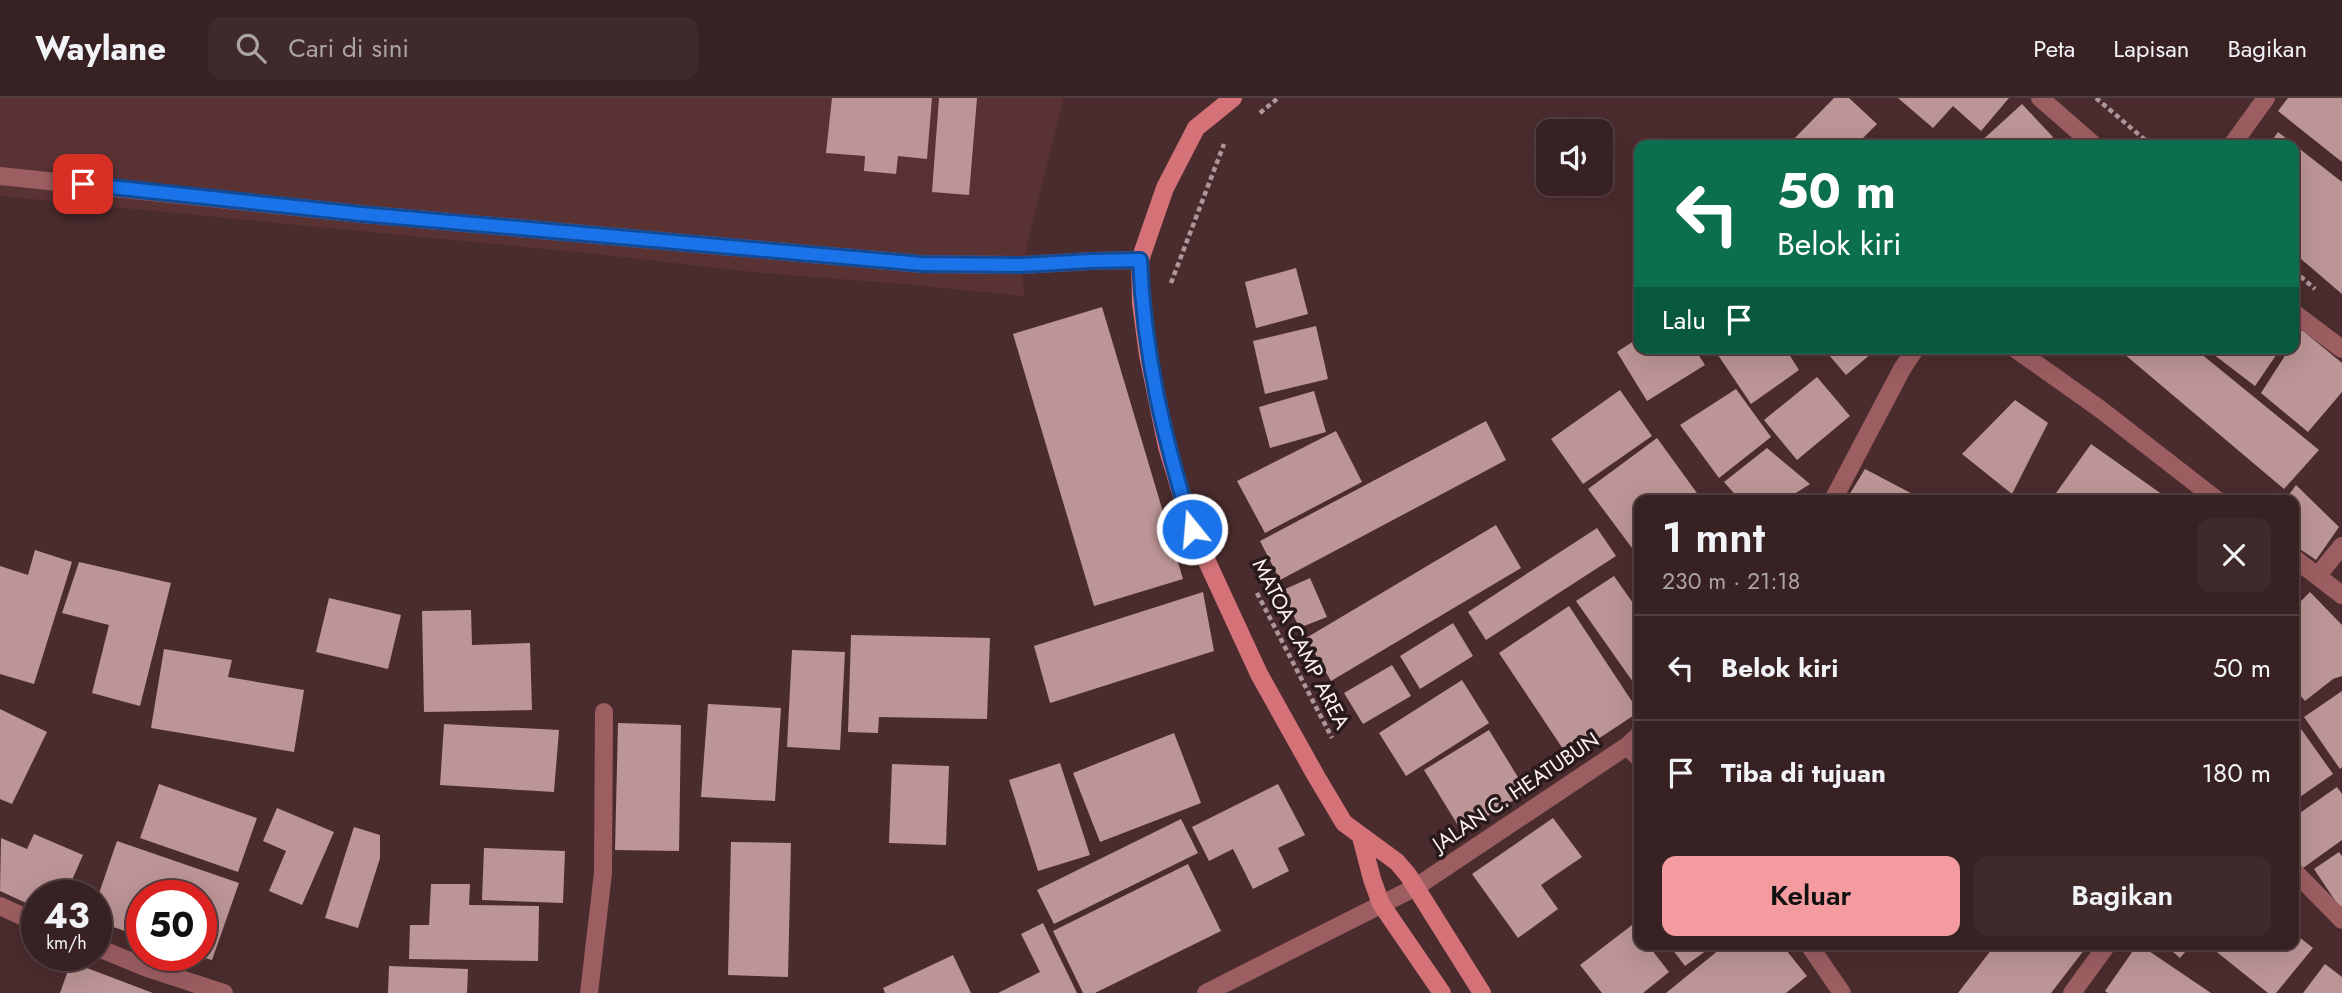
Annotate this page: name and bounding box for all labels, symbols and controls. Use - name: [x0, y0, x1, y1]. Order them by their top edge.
- search box: [208, 17, 698, 80]
- text: Waylane: [35, 25, 166, 72]
- icon: search: [232, 29, 270, 67]
- text: Cari di sini: [288, 29, 409, 67]
- text: Peta: [2033, 31, 2075, 66]
- text: Lapisan: [2113, 31, 2189, 66]
- text: Bagikan: [2227, 31, 2307, 66]
- map controls: [1536, 119, 1613, 196]
- button: sound: [1536, 119, 1613, 196]
- pin: [53, 154, 113, 214]
- text: 50 m: [1777, 156, 1896, 226]
- icon: arrive: [64, 165, 102, 203]
- icon: left: [1662, 168, 1753, 259]
- text: Belok kiri: [1777, 221, 1902, 267]
- text: Lalu: [1662, 301, 1706, 339]
- icon: arrive: [1720, 301, 1758, 339]
- position arrow: [1155, 492, 1229, 566]
- text: 1 mnt: [1662, 507, 1765, 568]
- button: close: [2197, 518, 2271, 592]
- street label: MATOA CAMP AREA: [1245, 553, 1357, 735]
- text: 230 m · 21:18: [1662, 564, 1800, 598]
- icon: left: [1662, 649, 1700, 687]
- text: Belok kiri: [1721, 649, 1838, 687]
- text: 50 m: [2213, 649, 2271, 687]
- street label: JALAN C. HEATUBUN: [1424, 725, 1605, 861]
- icon: arrive: [1662, 754, 1700, 792]
- text: Tiba di tujuan: [1721, 754, 1886, 792]
- text: 180 m: [2201, 754, 2271, 792]
- button: Keluar: [1662, 856, 1960, 936]
- button: Bagikan: [1974, 856, 2271, 936]
- speed limit sign: 50: [126, 880, 217, 971]
- text: 43: [43, 891, 90, 941]
- text: km/h: [46, 930, 87, 956]

